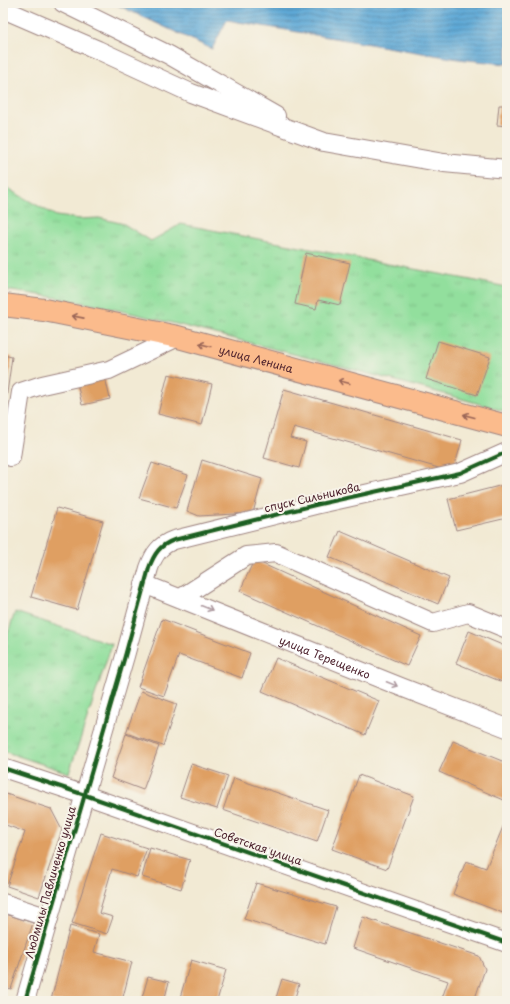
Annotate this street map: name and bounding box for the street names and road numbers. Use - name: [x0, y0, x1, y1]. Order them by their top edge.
- street label: улица Ленина: [217, 340, 295, 376]
- street label: спуск Сильникова: [262, 478, 362, 516]
- street label: улица Терещенко: [277, 631, 373, 682]
- street label: Людмилы Павличенко улица: [20, 804, 80, 960]
- street label: Советская улица: [212, 823, 304, 869]

